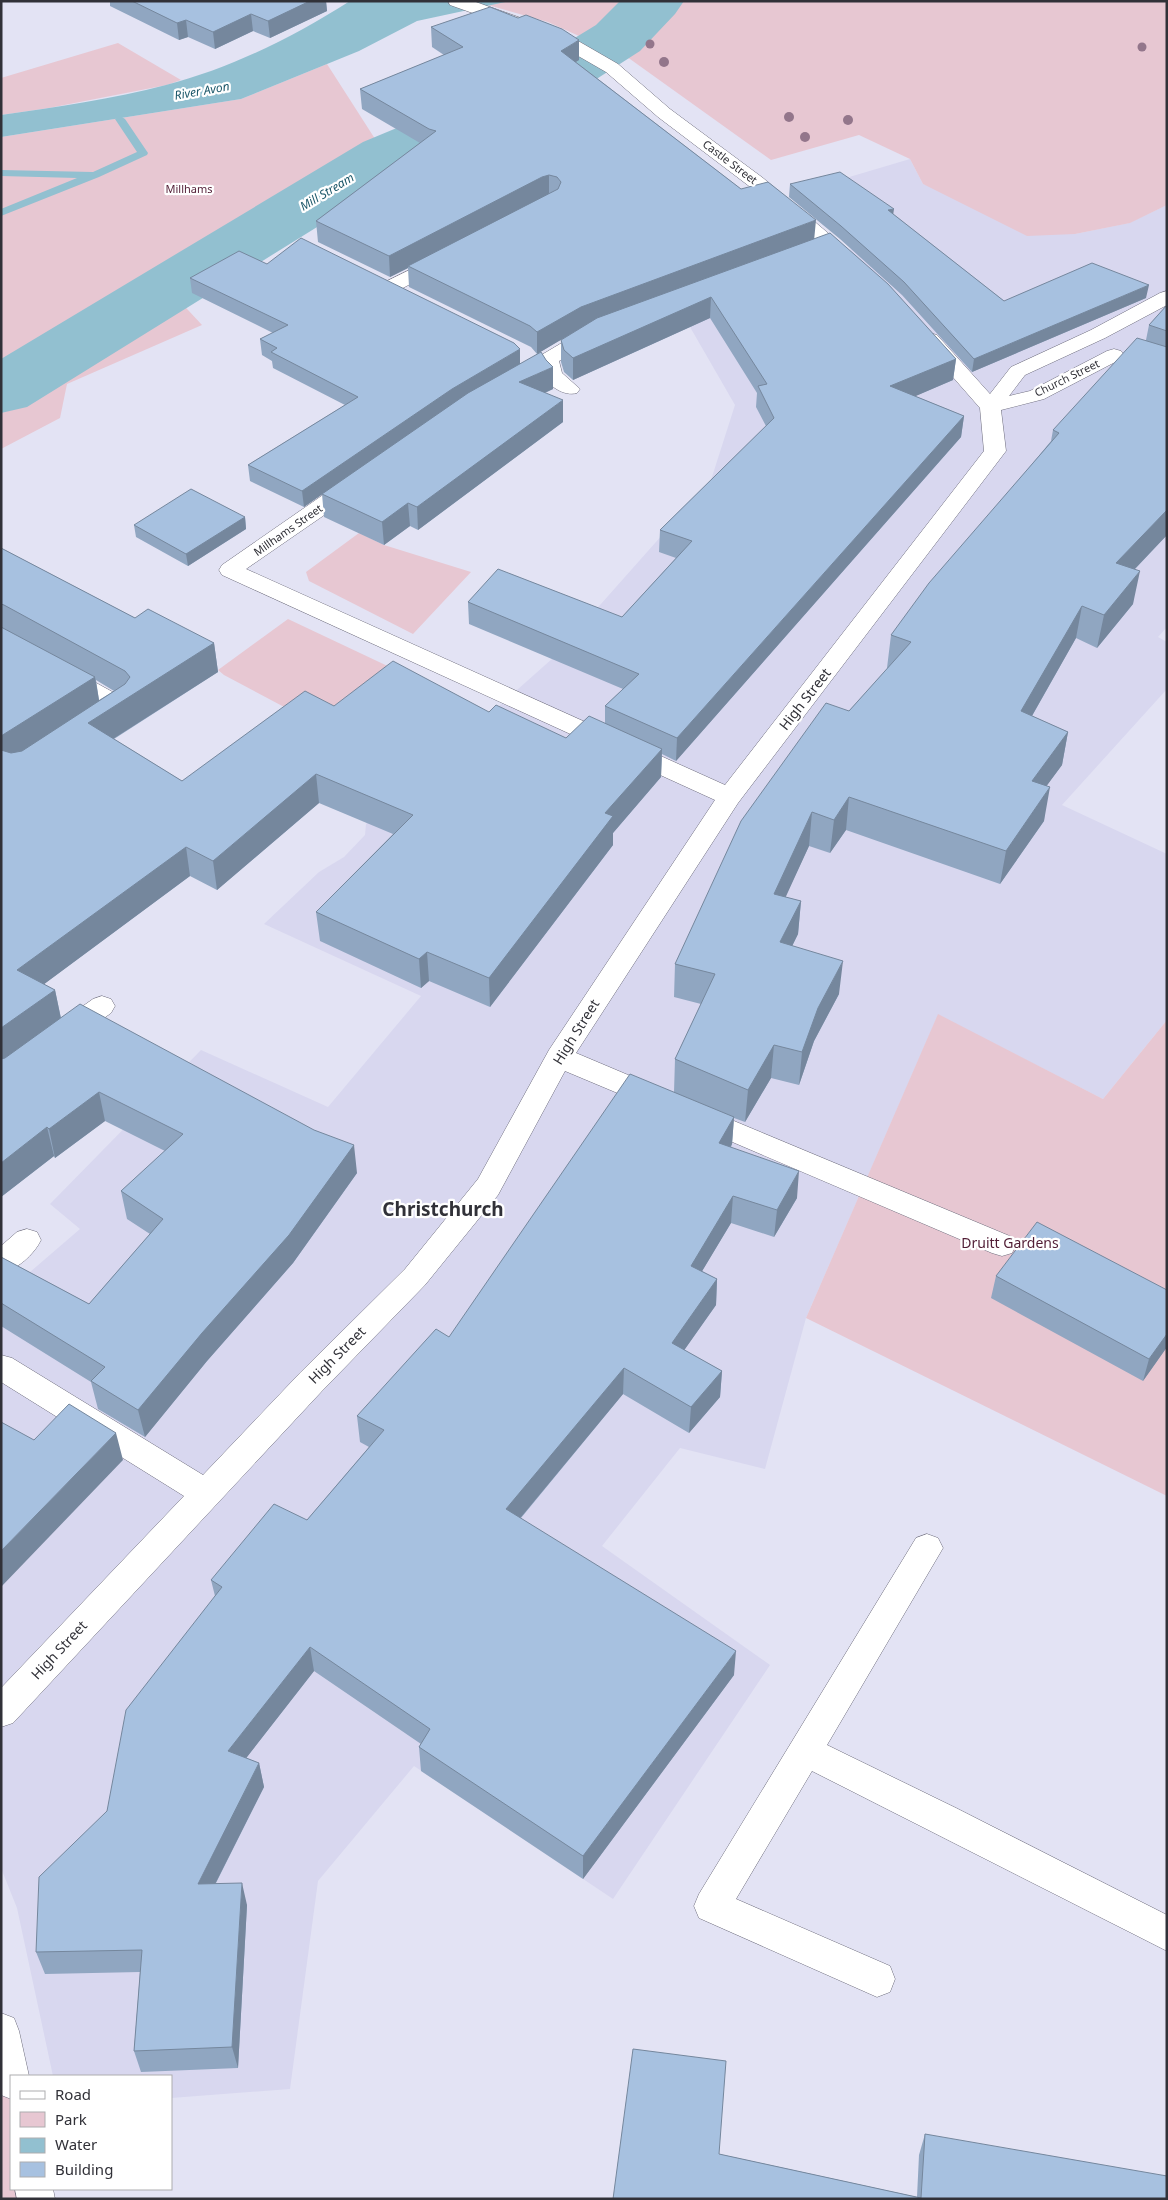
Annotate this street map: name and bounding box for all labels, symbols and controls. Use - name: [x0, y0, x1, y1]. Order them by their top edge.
- water label: River Avon: [173, 77, 231, 104]
- street label: Castle Street: [700, 136, 761, 187]
- water label: Mill Stream: [296, 169, 357, 214]
- park label: Millhams: [165, 181, 213, 196]
- street label: Church Street: [1032, 355, 1102, 400]
- street label: Millhams Street: [250, 500, 325, 559]
- street label: High Street: [774, 664, 835, 734]
- street label: High Street: [548, 995, 603, 1068]
- district label: Christchurch: [382, 1196, 504, 1222]
- park label: Druitt Gardens: [961, 1233, 1059, 1252]
- street label: High Street: [304, 1322, 370, 1388]
- street label: High Street: [26, 1616, 91, 1683]
- legend: [10, 2075, 172, 2190]
- text: Road: [55, 2084, 91, 2104]
- text: Park: [55, 2109, 87, 2129]
- text: Water: [55, 2134, 97, 2154]
- text: Building: [55, 2159, 113, 2179]

